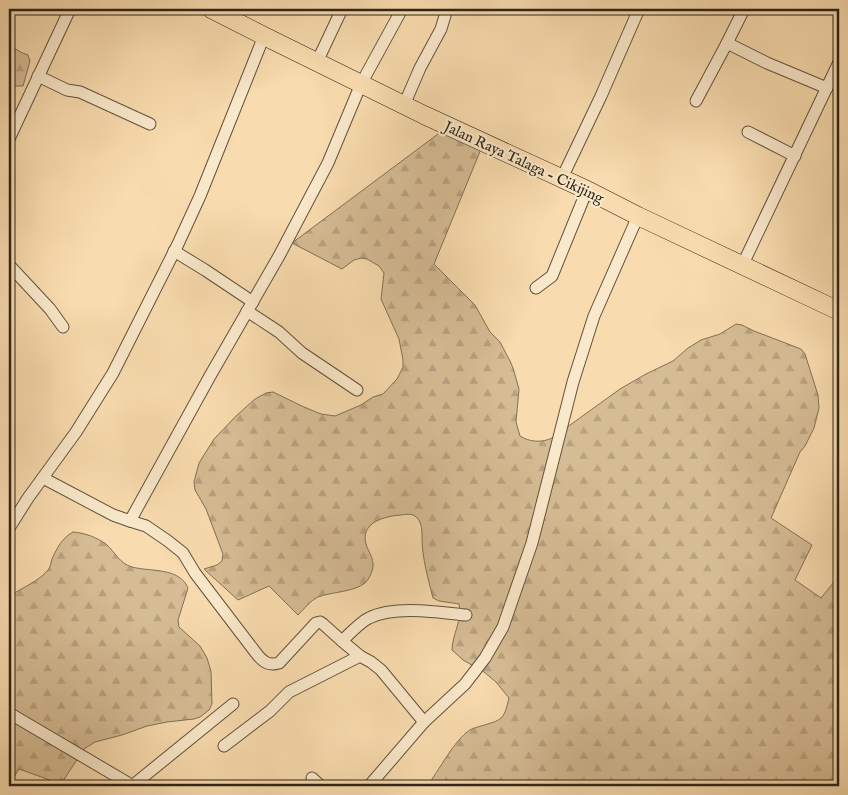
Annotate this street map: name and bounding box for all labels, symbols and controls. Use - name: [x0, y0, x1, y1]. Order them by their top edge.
- street label: Jalan Raya Talaga - Cikijing: [439, 116, 607, 208]

